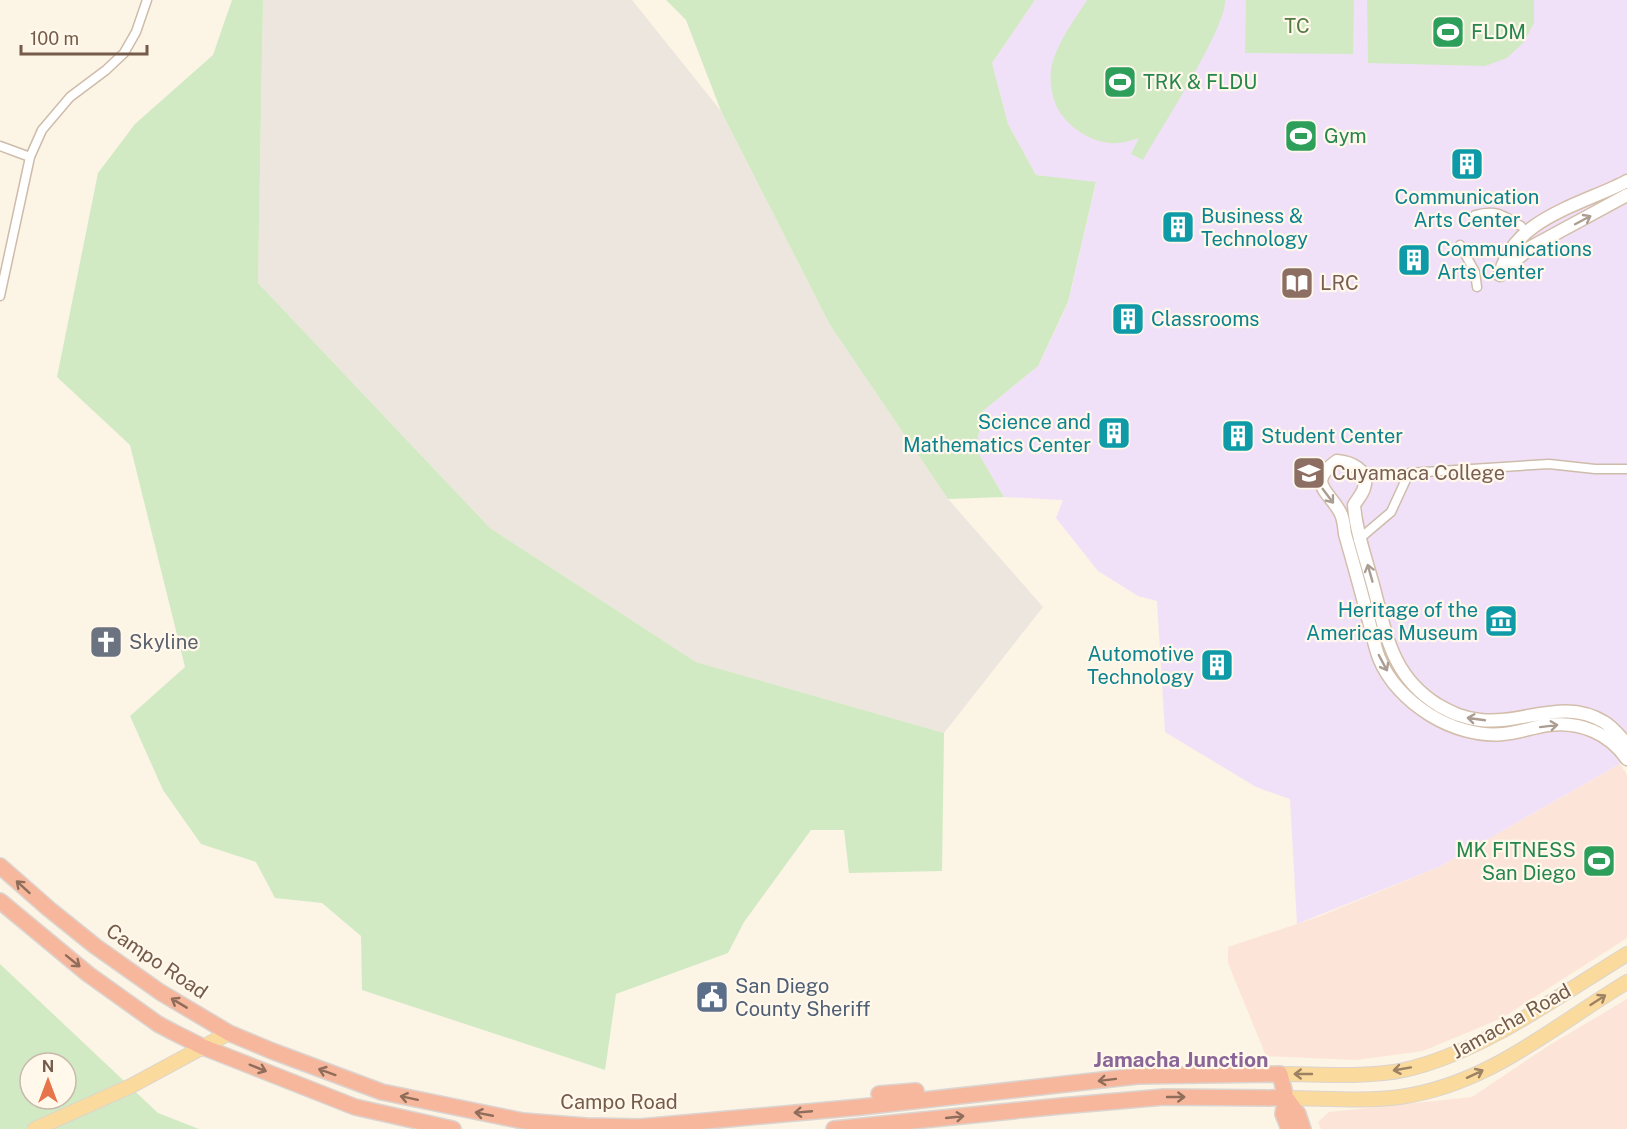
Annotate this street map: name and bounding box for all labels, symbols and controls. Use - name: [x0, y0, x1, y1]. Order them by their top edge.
- park label: TC: [1284, 14, 1310, 38]
- sports icon: FLDM: [1430, 14, 1466, 50]
- scale bar: [21, 18, 147, 56]
- place label: FLDM: [1471, 20, 1526, 44]
- text: 100 m: [30, 28, 79, 49]
- sports icon: TRK & FLDU: [1102, 64, 1138, 100]
- place label: TRK & FLDU: [1143, 70, 1257, 94]
- sports icon: Gym: [1283, 118, 1319, 154]
- place label: Gym: [1324, 124, 1367, 148]
- building icon: Communication Arts Center: [1449, 146, 1485, 182]
- place label: Communication Arts Center: [1395, 185, 1539, 232]
- place label: Business & Technology: [1201, 204, 1308, 251]
- building icon: Business & Technology: [1160, 209, 1196, 245]
- one-way arrow: [1574, 214, 1592, 225]
- place label: Communications Arts Center: [1437, 237, 1592, 284]
- building icon: Communications Arts Center: [1396, 242, 1432, 278]
- library icon: LRC: [1279, 265, 1315, 301]
- place label: LRC: [1320, 271, 1359, 295]
- building icon: Classrooms: [1110, 301, 1146, 337]
- place label: Classrooms: [1151, 307, 1260, 331]
- place label: Science and Mathematics Center: [903, 410, 1091, 457]
- building icon: Science and Mathematics Center: [1096, 415, 1132, 451]
- building icon: Student Center: [1220, 418, 1256, 454]
- place label: Student Center: [1261, 424, 1403, 448]
- school or university icon: Cuyamaca College: [1291, 455, 1327, 491]
- place label: Cuyamaca College: [1332, 461, 1505, 485]
- one-way arrow: [1321, 488, 1334, 504]
- one-way arrow: [1364, 564, 1375, 583]
- place label: Heritage of the Americas Museum: [1306, 598, 1478, 645]
- museum icon: Heritage of the Americas Museum: [1483, 603, 1519, 639]
- church icon: Skyline: [88, 624, 124, 660]
- place label: Skyline: [129, 630, 199, 654]
- place label: Automotive Technology: [1087, 642, 1194, 689]
- building icon: Automotive Technology: [1199, 647, 1235, 683]
- one-way arrow: [1377, 654, 1389, 672]
- one-way arrow: [1467, 713, 1486, 724]
- one-way arrow: [1538, 720, 1558, 731]
- place label: MK FITNESS San Diego: [1456, 838, 1576, 885]
- sports icon: MK FITNESS San Diego: [1581, 843, 1617, 879]
- one-way arrow: [16, 880, 31, 894]
- street label: Campo Road: [102, 918, 212, 1004]
- one-way arrow: [65, 955, 81, 968]
- place label: San Diego County Sheriff: [735, 974, 871, 1021]
- street label: Jamacha Road: [1447, 978, 1575, 1064]
- public building icon: San Diego County Sheriff: [694, 979, 730, 1015]
- one-way arrow: [1589, 994, 1606, 1006]
- one-way arrow: [171, 997, 188, 1009]
- district label: Jamacha Junction: [1094, 1047, 1268, 1072]
- north arrow: [18, 1051, 78, 1111]
- text: N: [42, 1057, 54, 1076]
- one-way arrow: [248, 1063, 266, 1074]
- one-way arrow: [1393, 1064, 1413, 1075]
- one-way arrow: [318, 1066, 337, 1077]
- one-way arrow: [1294, 1068, 1314, 1080]
- one-way arrow: [1466, 1068, 1484, 1080]
- one-way arrow: [1097, 1075, 1117, 1086]
- street label: Campo Road: [560, 1090, 678, 1114]
- one-way arrow: [1166, 1091, 1186, 1103]
- one-way arrow: [400, 1092, 419, 1103]
- one-way arrow: [794, 1107, 814, 1118]
- one-way arrow: [474, 1108, 494, 1119]
- one-way arrow: [945, 1111, 965, 1122]

